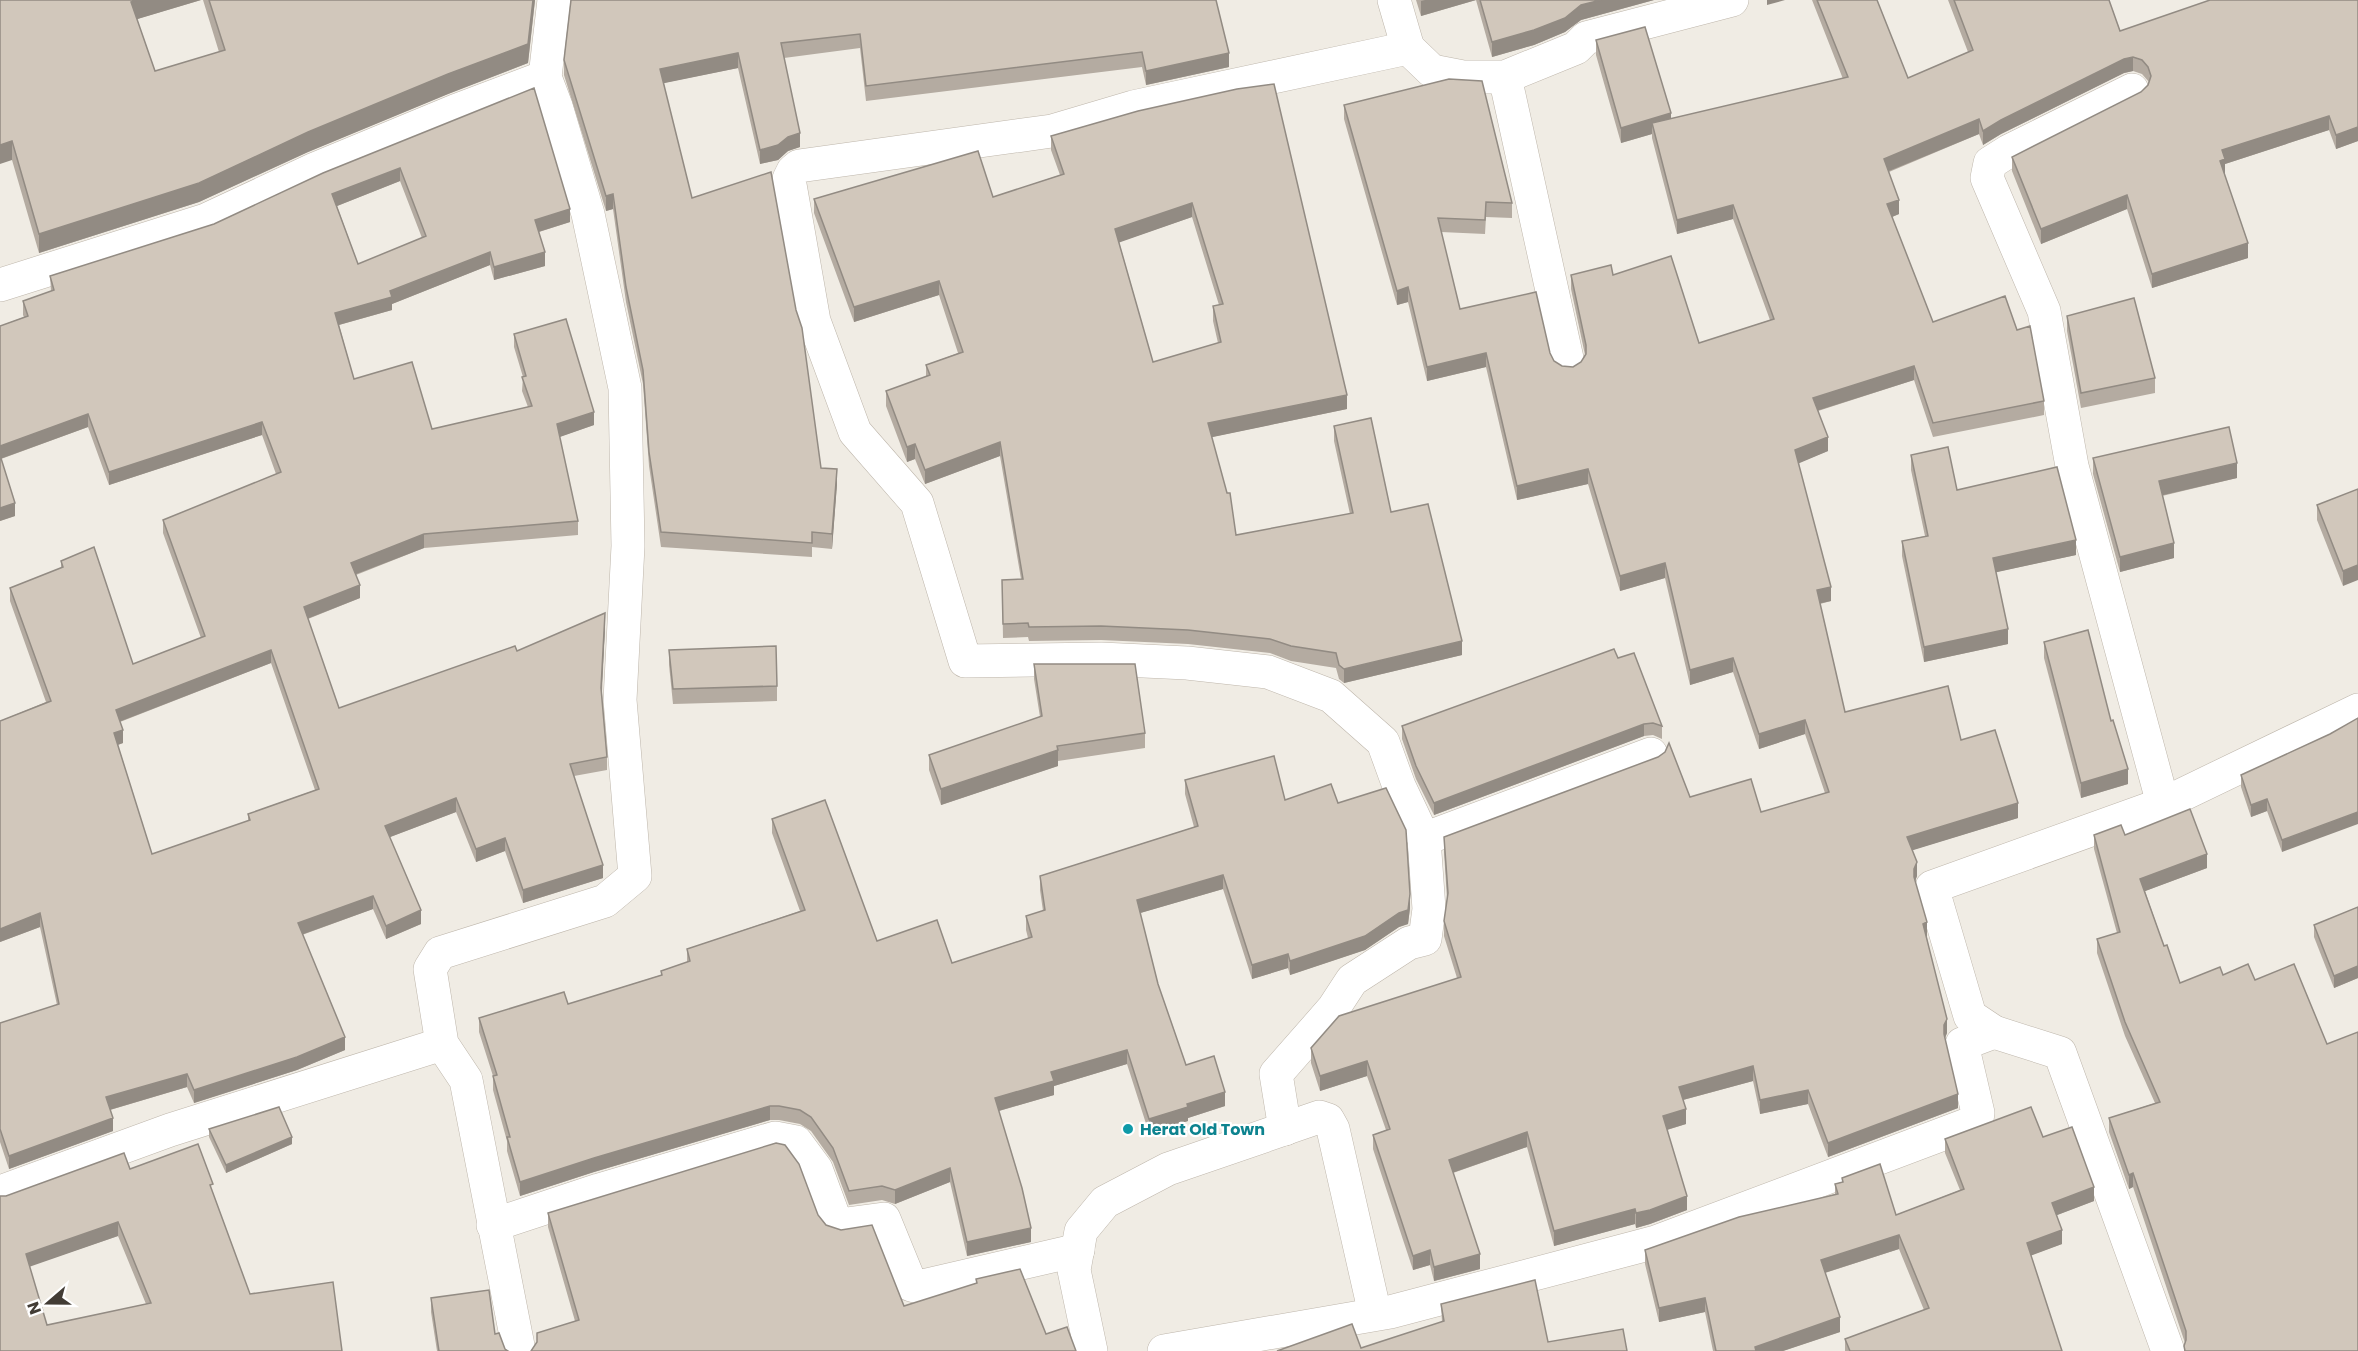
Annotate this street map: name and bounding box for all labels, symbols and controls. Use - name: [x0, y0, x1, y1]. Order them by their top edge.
- place label: Herat Old Town: [1140, 1118, 1265, 1141]
- marker: Herat Old Town: [1121, 1122, 1135, 1136]
- north arrow: [18, 1273, 78, 1333]
- text: N: [22, 1298, 47, 1318]

